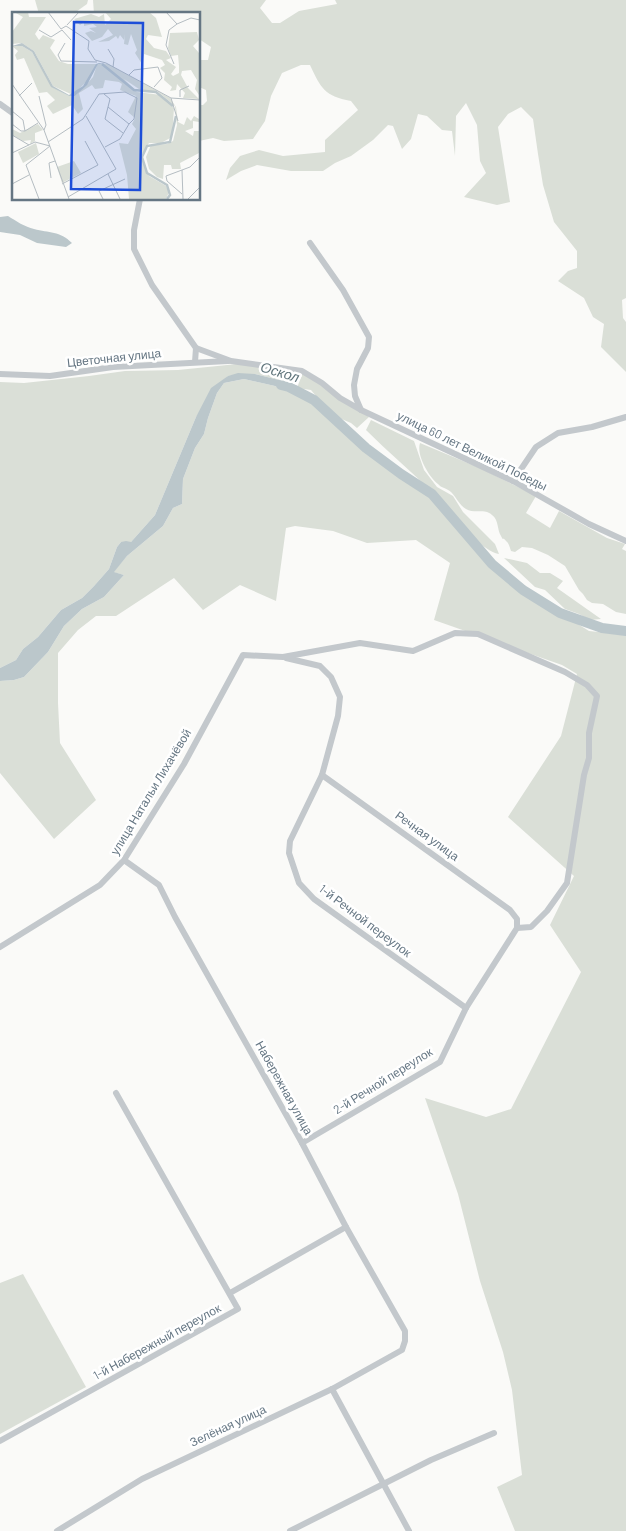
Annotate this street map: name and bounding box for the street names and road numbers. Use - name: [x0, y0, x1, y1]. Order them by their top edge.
- street label: Цветочная улица: [66, 345, 162, 370]
- street label: улица 60 лет Великой Победы: [395, 408, 550, 493]
- street label: улица Натальи Лихачёвой: [107, 726, 194, 857]
- street label: Речная улица: [392, 807, 462, 864]
- street label: 1-й Речной переулок: [316, 881, 415, 961]
- street label: Набережная улица: [252, 1038, 317, 1138]
- street label: 2-й Речной переулок: [330, 1044, 436, 1117]
- street label: 1-й Набережный переулок: [90, 1300, 224, 1383]
- street label: Зелёная улица: [187, 1401, 269, 1450]

